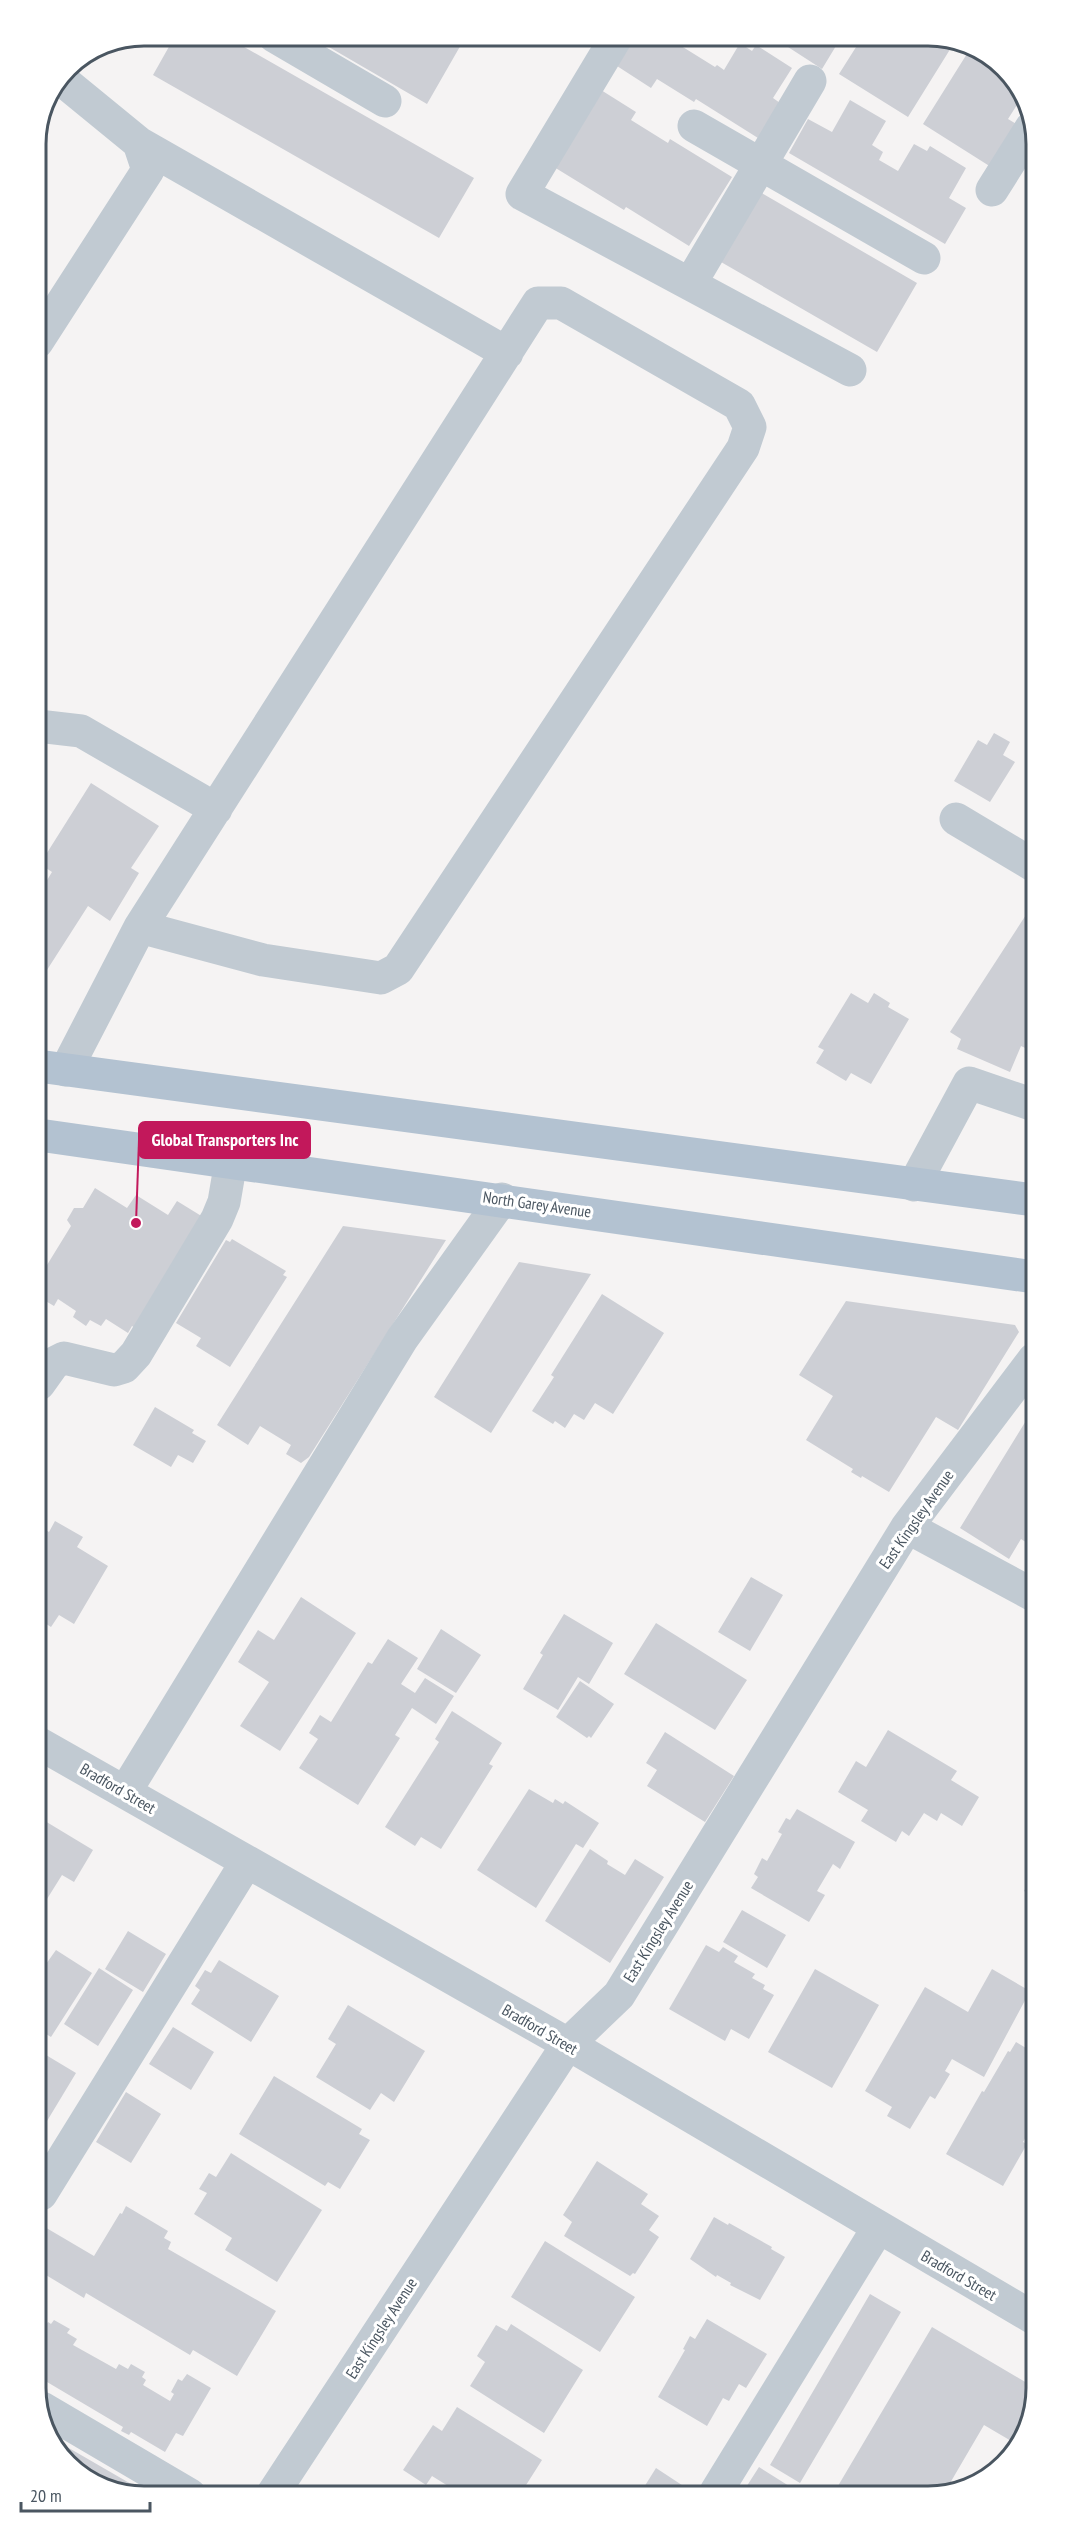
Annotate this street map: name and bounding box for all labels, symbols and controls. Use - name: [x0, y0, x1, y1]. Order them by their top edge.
- callout: Global Transporters Inc: [139, 1122, 310, 1158]
- text: Global Transporters Inc: [151, 1128, 299, 1151]
- street label: North Garey Avenue: [482, 1187, 592, 1221]
- street label: East Kingsley Avenue: [874, 1466, 958, 1572]
- street label: Bradford Street: [77, 1758, 160, 1818]
- street label: East Kingsley Avenue: [619, 1876, 697, 1986]
- street label: Bradford Street: [499, 1999, 582, 2059]
- street label: Bradford Street: [918, 2245, 1001, 2305]
- street label: East Kingsley Avenue: [341, 2274, 421, 2382]
- scale bar: [21, 2475, 150, 2513]
- text: 20 m: [30, 2484, 62, 2507]

